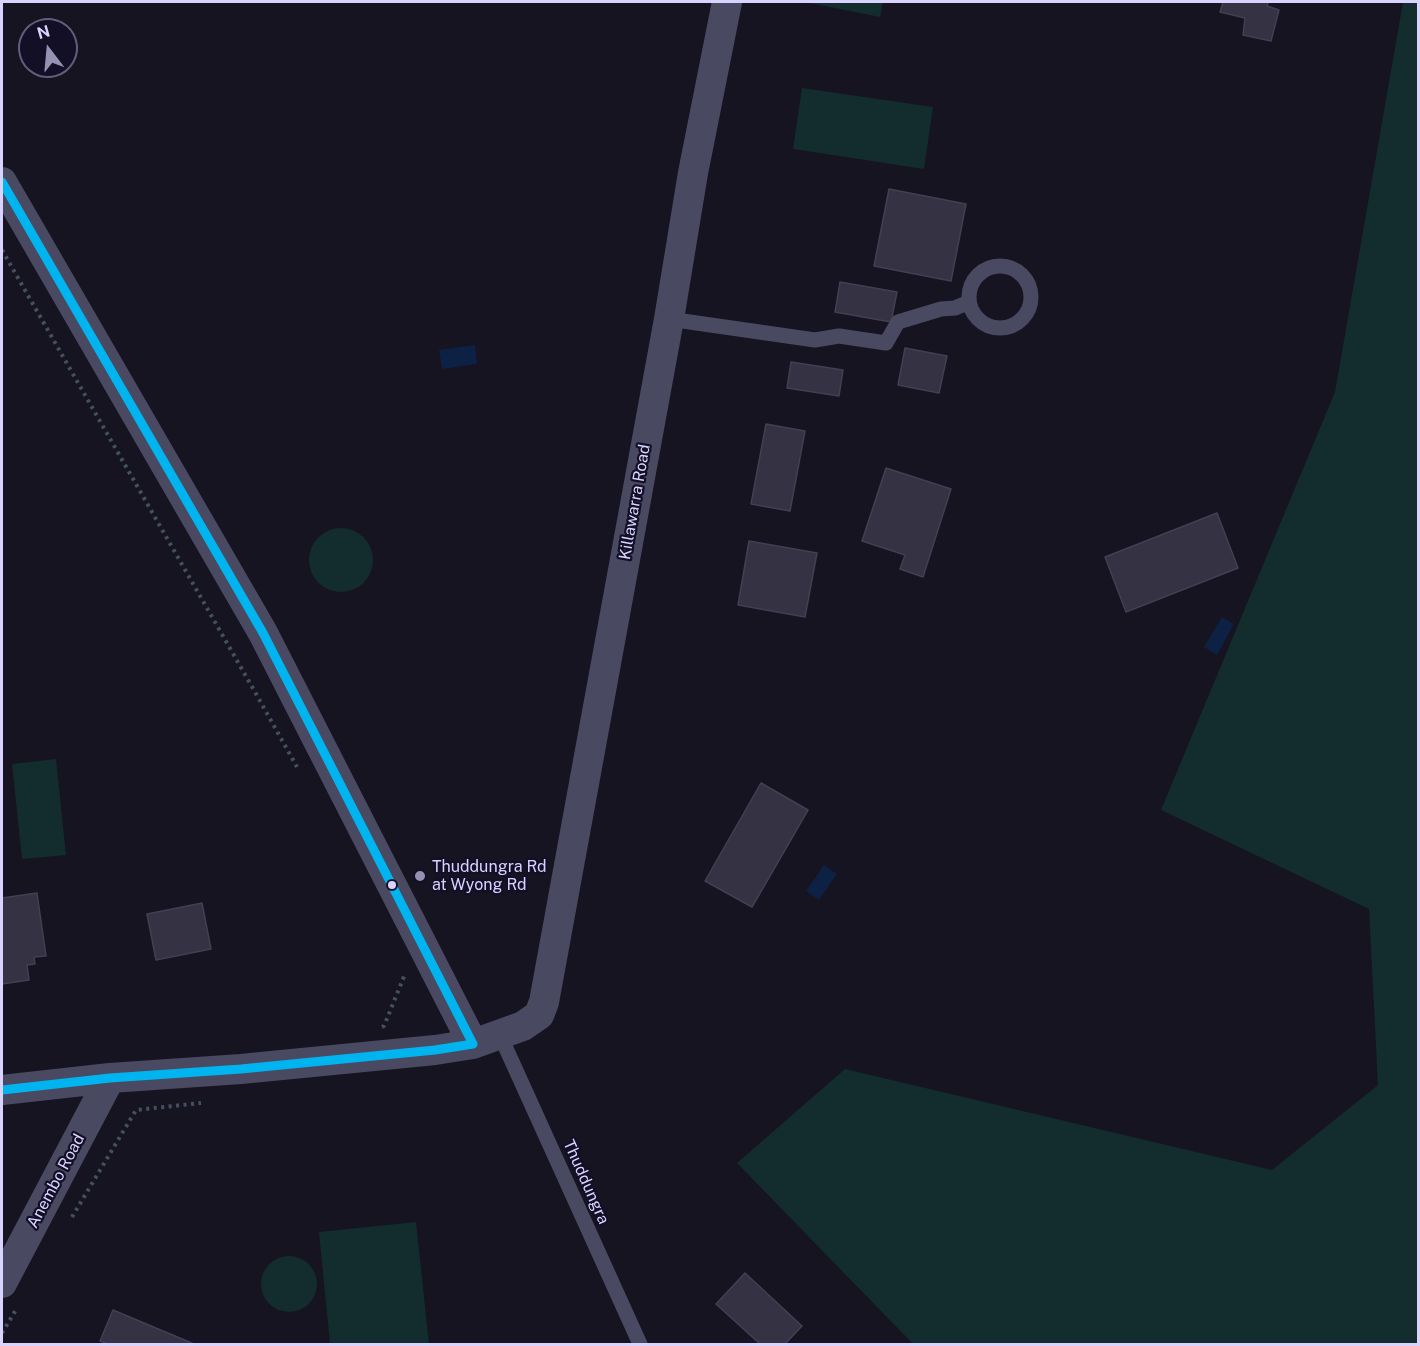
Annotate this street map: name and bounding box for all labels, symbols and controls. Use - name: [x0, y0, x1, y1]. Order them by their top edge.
- north arrow: [18, 18, 78, 78]
- text: N: [35, 21, 52, 43]
- street label: Killawarra Road: [615, 443, 655, 561]
- place label: Thuddungra Rd at Wyong Rd: [432, 857, 546, 895]
- marker: Thuddungra Rd at Wyong Rd: [413, 869, 427, 883]
- unlabelled marker: [386, 879, 398, 891]
- street label: Anembo Road: [23, 1131, 89, 1231]
- street label: Thuddungra: [559, 1137, 613, 1227]

